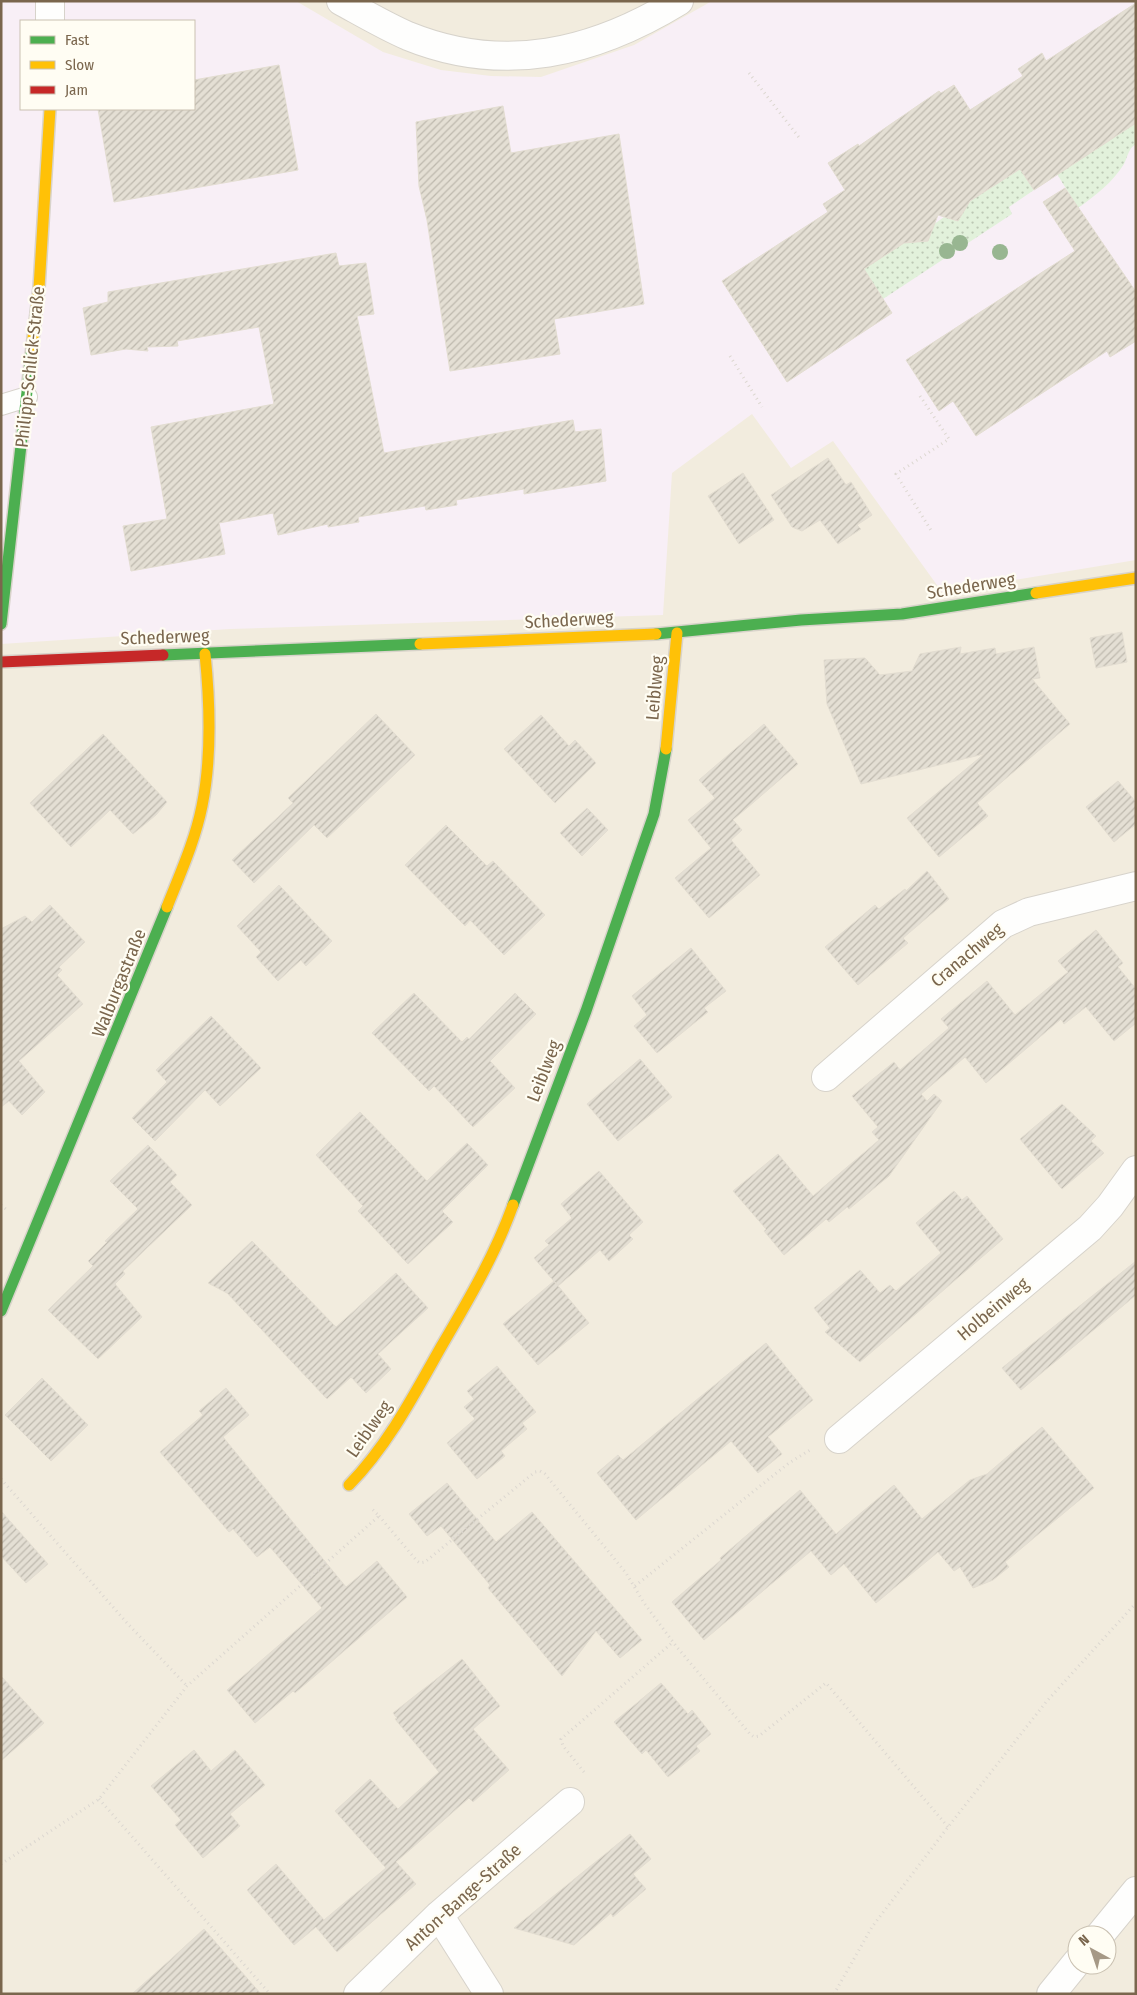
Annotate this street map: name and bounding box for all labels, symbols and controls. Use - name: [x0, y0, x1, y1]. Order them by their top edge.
- legend: [20, 20, 195, 110]
- text: Fast: [65, 31, 89, 49]
- text: Slow: [65, 56, 94, 74]
- text: Jam: [65, 81, 88, 99]
- street label: Philipp-Schlick-Straße: [11, 285, 49, 449]
- street label: Schederweg: [925, 568, 1017, 604]
- street label: Schederweg: [524, 607, 615, 633]
- street label: Schederweg: [120, 624, 210, 650]
- street label: Leiblweg: [641, 654, 669, 721]
- street label: Cranachweg: [926, 918, 1008, 992]
- street label: Walburgastraße: [87, 926, 151, 1040]
- street label: Leiblweg: [522, 1036, 566, 1105]
- street label: Holbeinweg: [953, 1272, 1034, 1345]
- street label: Leiblweg: [341, 1396, 397, 1462]
- street label: Anton-Bange-Straße: [400, 1839, 526, 1955]
- north arrow: [1067, 1925, 1117, 1975]
- text: N: [1075, 1931, 1093, 1950]

